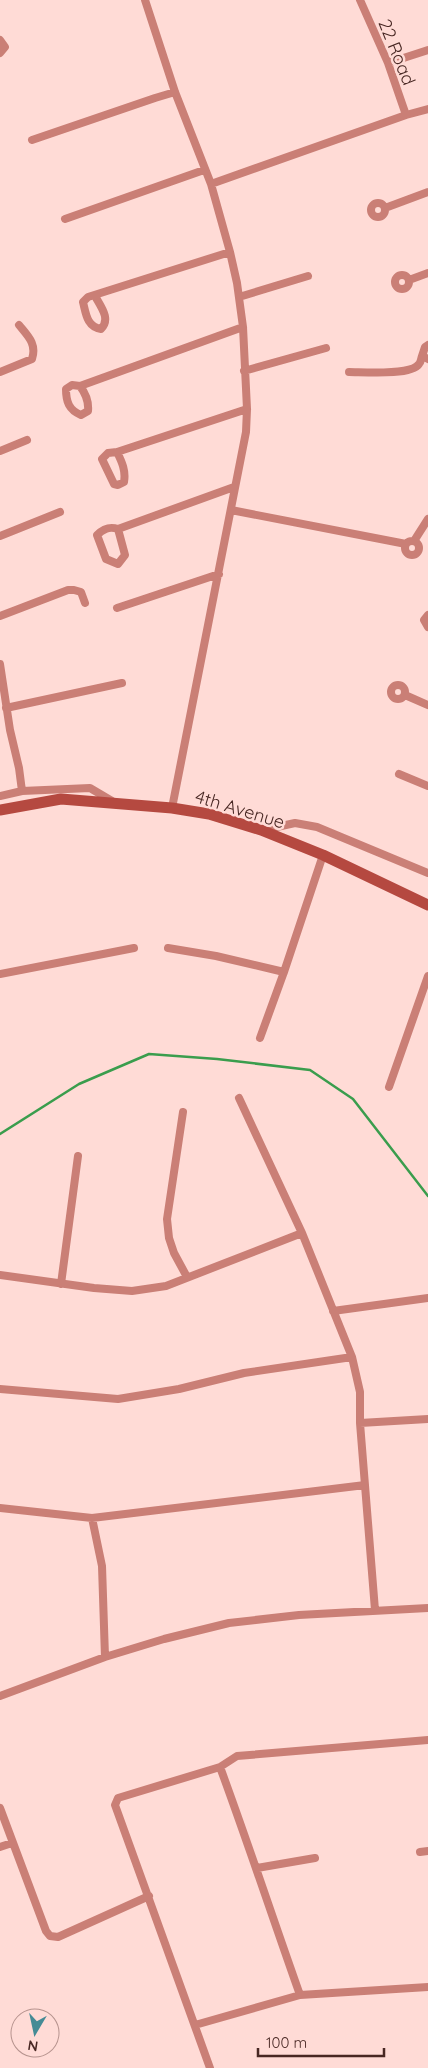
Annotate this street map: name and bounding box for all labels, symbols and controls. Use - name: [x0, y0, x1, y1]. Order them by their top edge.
- street label: 22 Road: [373, 15, 421, 89]
- street label: 4th Avenue: [193, 785, 287, 833]
- north arrow: [10, 2008, 60, 2058]
- scale bar: [258, 2026, 384, 2058]
- text: 100 m: [266, 2033, 307, 2052]
- text: N: [26, 2036, 39, 2056]

